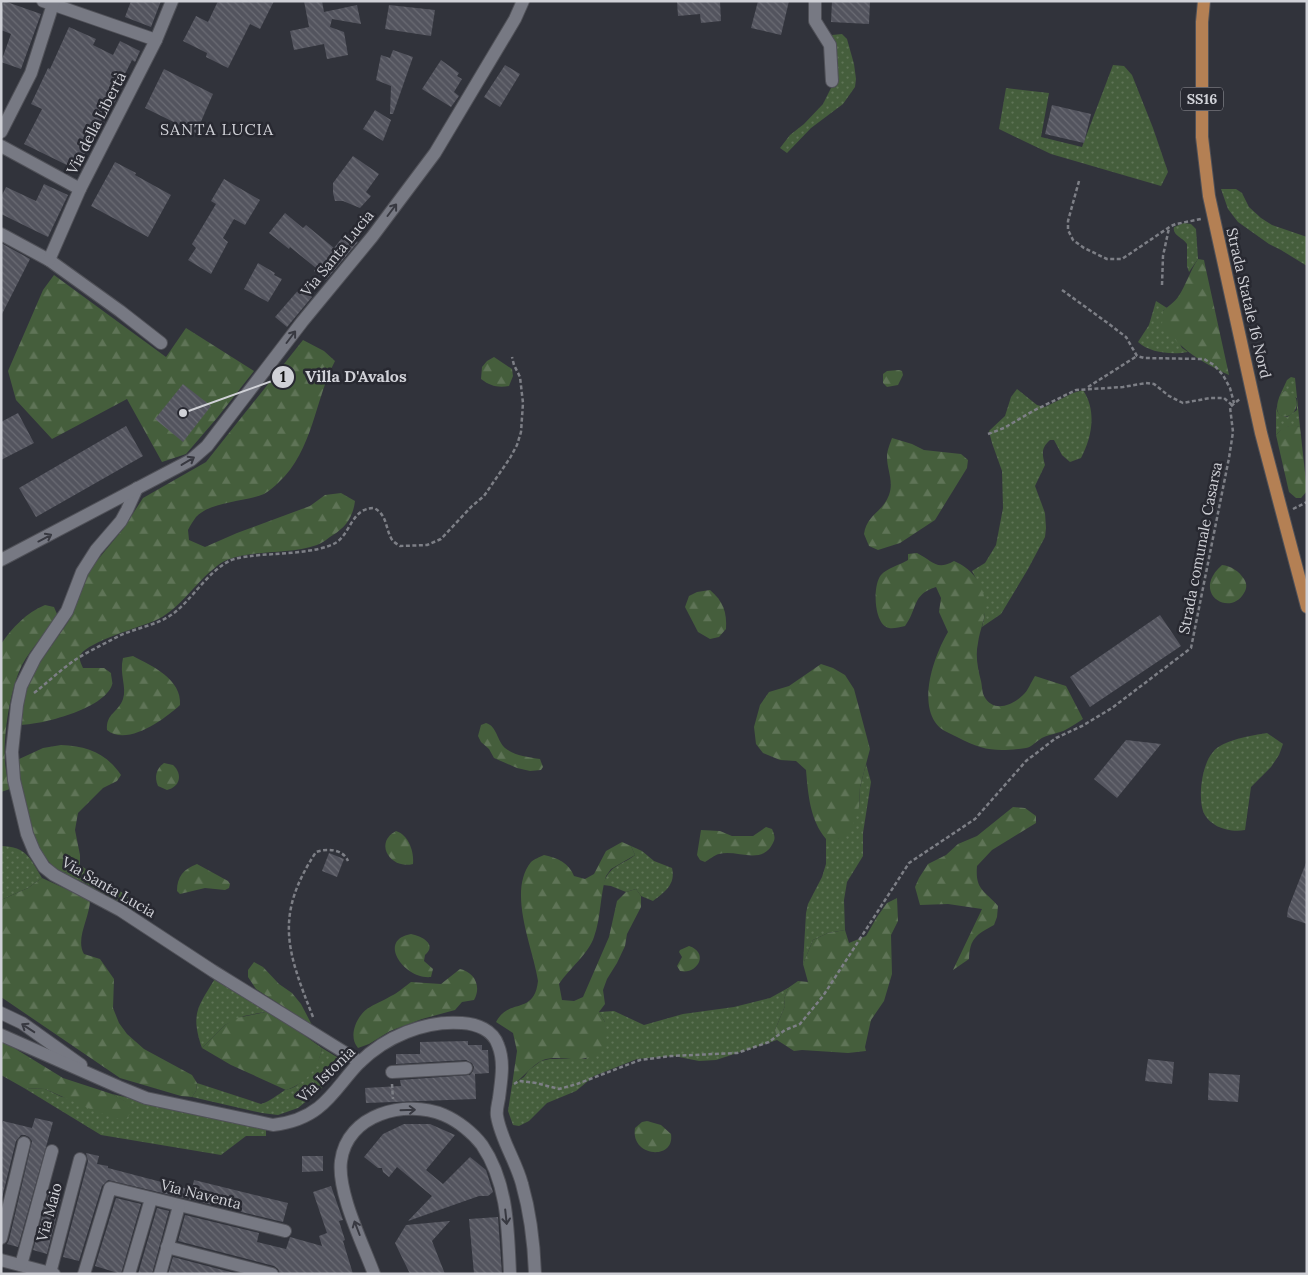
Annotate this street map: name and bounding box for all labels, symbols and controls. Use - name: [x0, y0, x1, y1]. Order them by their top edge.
- street label: Via della Libertà: [62, 68, 130, 178]
- road number: SS16: [1181, 88, 1223, 110]
- district label: SANTA LUCIA: [160, 119, 274, 139]
- one-way arrow: [387, 203, 397, 217]
- street label: Via Santa Lucia: [296, 206, 378, 301]
- street label: Strada Statale 16 Nord: [1222, 226, 1276, 380]
- one-way arrow: [286, 331, 297, 344]
- callout: Villa D'Avalos: [270, 361, 416, 392]
- text: Villa D'Avalos: [305, 366, 407, 386]
- text: 1: [280, 367, 286, 386]
- one-way arrow: [180, 455, 194, 465]
- street label: Strada comunale Casarsa: [1174, 460, 1226, 636]
- one-way arrow: [37, 533, 52, 543]
- street label: Via Santa Lucia: [58, 852, 160, 922]
- one-way arrow: [21, 1022, 35, 1033]
- street label: Via Istonia: [292, 1042, 359, 1107]
- one-way arrow: [400, 1105, 416, 1114]
- street label: Via Naventa: [158, 1175, 244, 1213]
- street label: Via Maio: [32, 1180, 66, 1244]
- one-way arrow: [501, 1208, 511, 1224]
- one-way arrow: [352, 1221, 361, 1236]

